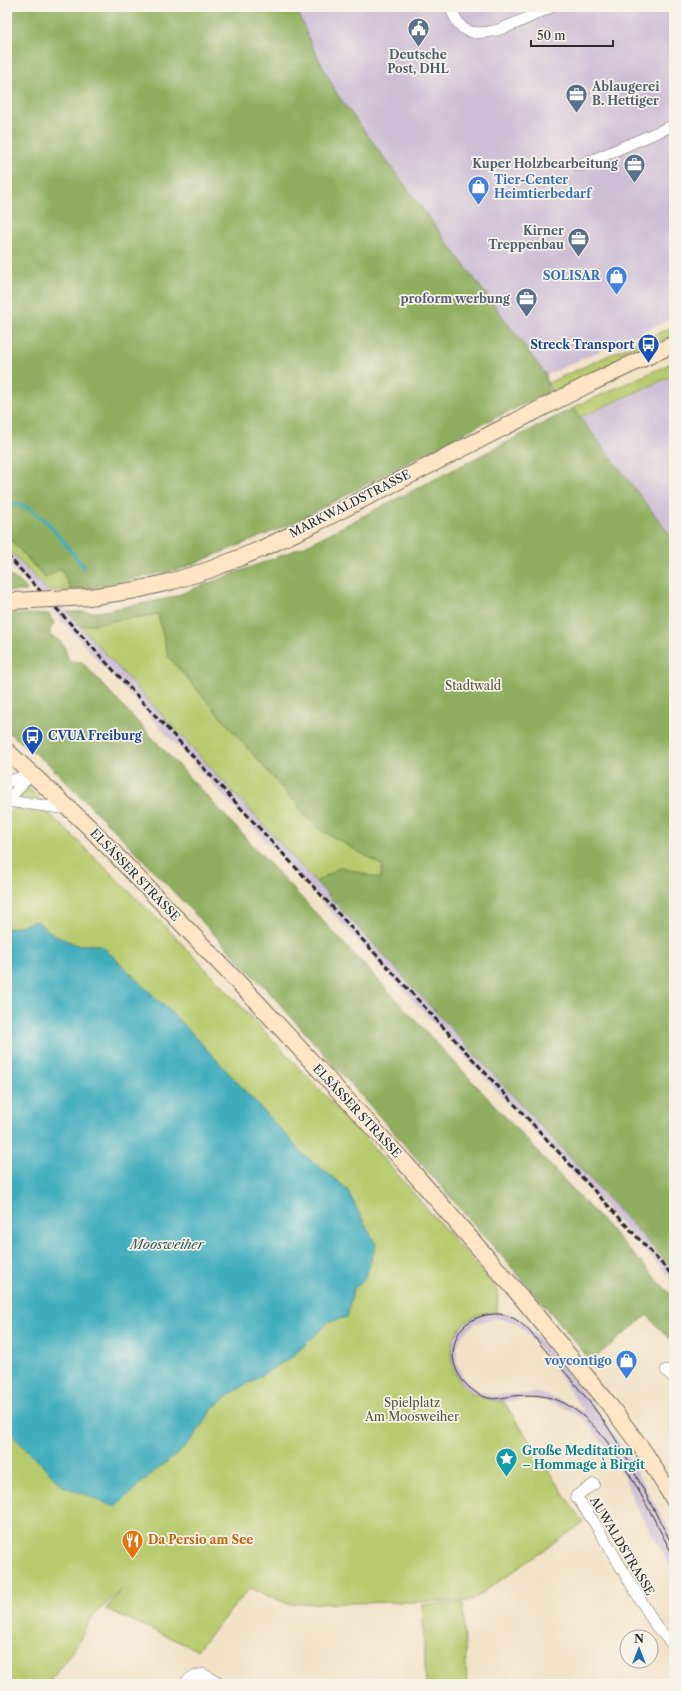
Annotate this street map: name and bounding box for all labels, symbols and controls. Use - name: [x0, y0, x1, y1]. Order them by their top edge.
- public building icon: Deutsche Post, DHL: [405, 15, 431, 48]
- scale bar: [531, 22, 613, 48]
- text: 50 m: [537, 28, 566, 43]
- place label: Deutsche Post, DHL: [387, 47, 450, 76]
- place label: Ablaugerei B. Hettiger: [591, 79, 660, 108]
- office icon: Ablaugerei B. Hettiger: [563, 81, 589, 114]
- office icon: Kuper Holzbearbeitung: [621, 151, 647, 184]
- place label: Kuper Holzbearbeitung: [472, 156, 619, 171]
- place label: Tier-Center Heimtierbedarf: [494, 172, 593, 201]
- shop icon: Tier-Center Heimtierbedarf: [466, 174, 492, 207]
- place label: Kirner Treppenbau: [488, 223, 564, 252]
- office icon: Kirner Treppenbau: [566, 225, 592, 258]
- shop icon: SOLISAR: [603, 263, 629, 296]
- place label: SOLISAR: [543, 268, 601, 283]
- office icon: proform werbung: [513, 286, 539, 319]
- place label: proform werbung: [401, 291, 511, 306]
- bus stop icon: Streck Transport: [636, 332, 662, 365]
- place label: Streck Transport: [530, 337, 634, 352]
- street label: MARKWALDSTRASSE: [287, 466, 413, 541]
- park label: Stadtwald: [445, 678, 502, 693]
- bus stop icon: CVUA Freiburg: [19, 723, 45, 756]
- place label: CVUA Freiburg: [48, 728, 143, 743]
- street label: ELSÄSSER STRASSE: [87, 825, 184, 924]
- street label: ELSÄSSER STRASSE: [310, 1060, 405, 1161]
- water label: Moosweiher: [128, 1236, 205, 1252]
- shop icon: voycontigo: [614, 1348, 640, 1381]
- place label: voycontigo: [543, 1353, 612, 1368]
- park label: Spielplatz Am Moosweiher: [364, 1395, 459, 1424]
- place label: Große Meditation – Hommage à Birgit: [522, 1443, 645, 1472]
- place icon: Große Meditation – Hommage à Birgit: [493, 1445, 519, 1478]
- street label: AUWALDSTRASSE: [586, 1493, 658, 1598]
- restaurant icon: Da Persio am See: [120, 1527, 146, 1560]
- place label: Da Persio am See: [148, 1532, 254, 1547]
- north arrow: [619, 1629, 659, 1669]
- text: N: [634, 1632, 644, 1646]

